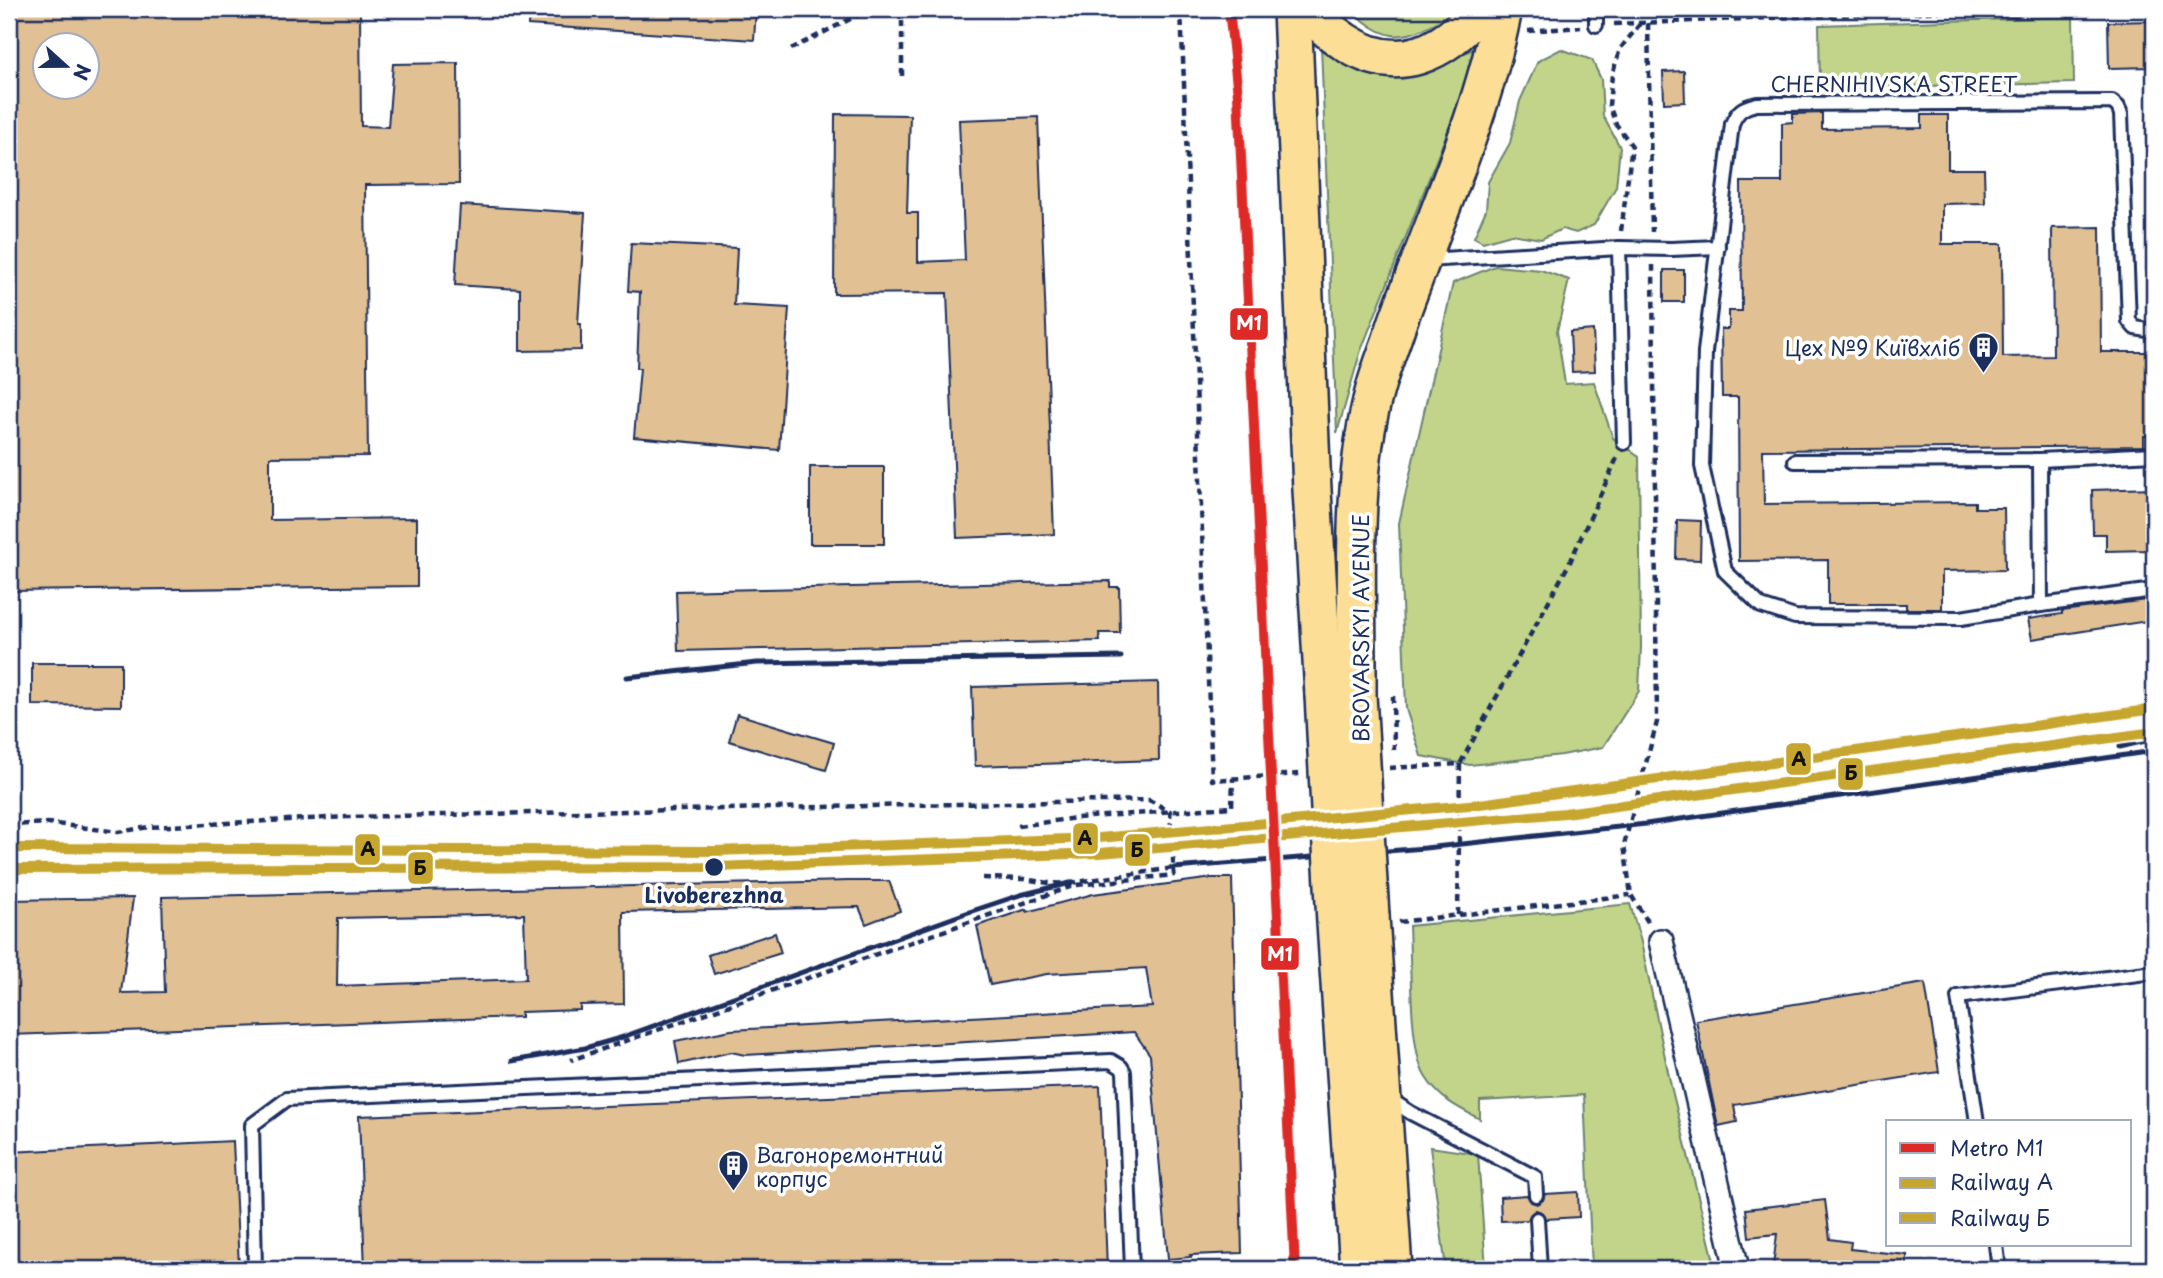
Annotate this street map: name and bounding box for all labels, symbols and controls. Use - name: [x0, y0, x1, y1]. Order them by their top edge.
- north arrow: [32, 32, 102, 102]
- text: N: [67, 60, 99, 84]
- street label: CHERNIHIVSKA STREET: [1771, 67, 2018, 99]
- line badge: M1: [1229, 307, 1269, 341]
- text: M1: [1236, 308, 1262, 336]
- building icon: Цех №9 Київхліб: [1966, 330, 2000, 374]
- place label: Цех №9 Київхліб: [1785, 331, 1960, 363]
- street label: BROVARSKYI AVENUE: [1344, 514, 1376, 742]
- line badge: A: [1785, 742, 1812, 776]
- text: A: [1792, 744, 1807, 772]
- line badge: Б: [1837, 757, 1864, 791]
- text: Б: [1844, 758, 1858, 786]
- line badge: A: [1072, 822, 1099, 855]
- text: A: [1078, 823, 1093, 851]
- line badge: A: [354, 833, 381, 866]
- line badge: Б: [1124, 833, 1151, 867]
- text: A: [361, 834, 376, 862]
- text: Б: [1130, 835, 1144, 863]
- line badge: Б: [407, 851, 434, 885]
- text: Б: [413, 853, 427, 881]
- marker: Livoberezhna: [703, 856, 725, 878]
- place label: Livoberezhna: [644, 878, 784, 910]
- line badge: M1: [1260, 937, 1300, 971]
- text: M1: [1267, 939, 1293, 967]
- legend: [1886, 1120, 2132, 1246]
- text: Metro M1: [1950, 1131, 2043, 1163]
- place label: Вагоноремонтний корпус: [756, 1138, 943, 1194]
- building icon: Вагоноремонтний корпус: [716, 1149, 750, 1193]
- text: Railway A: [1950, 1165, 2053, 1197]
- text: Railway Б: [1950, 1201, 2050, 1233]

